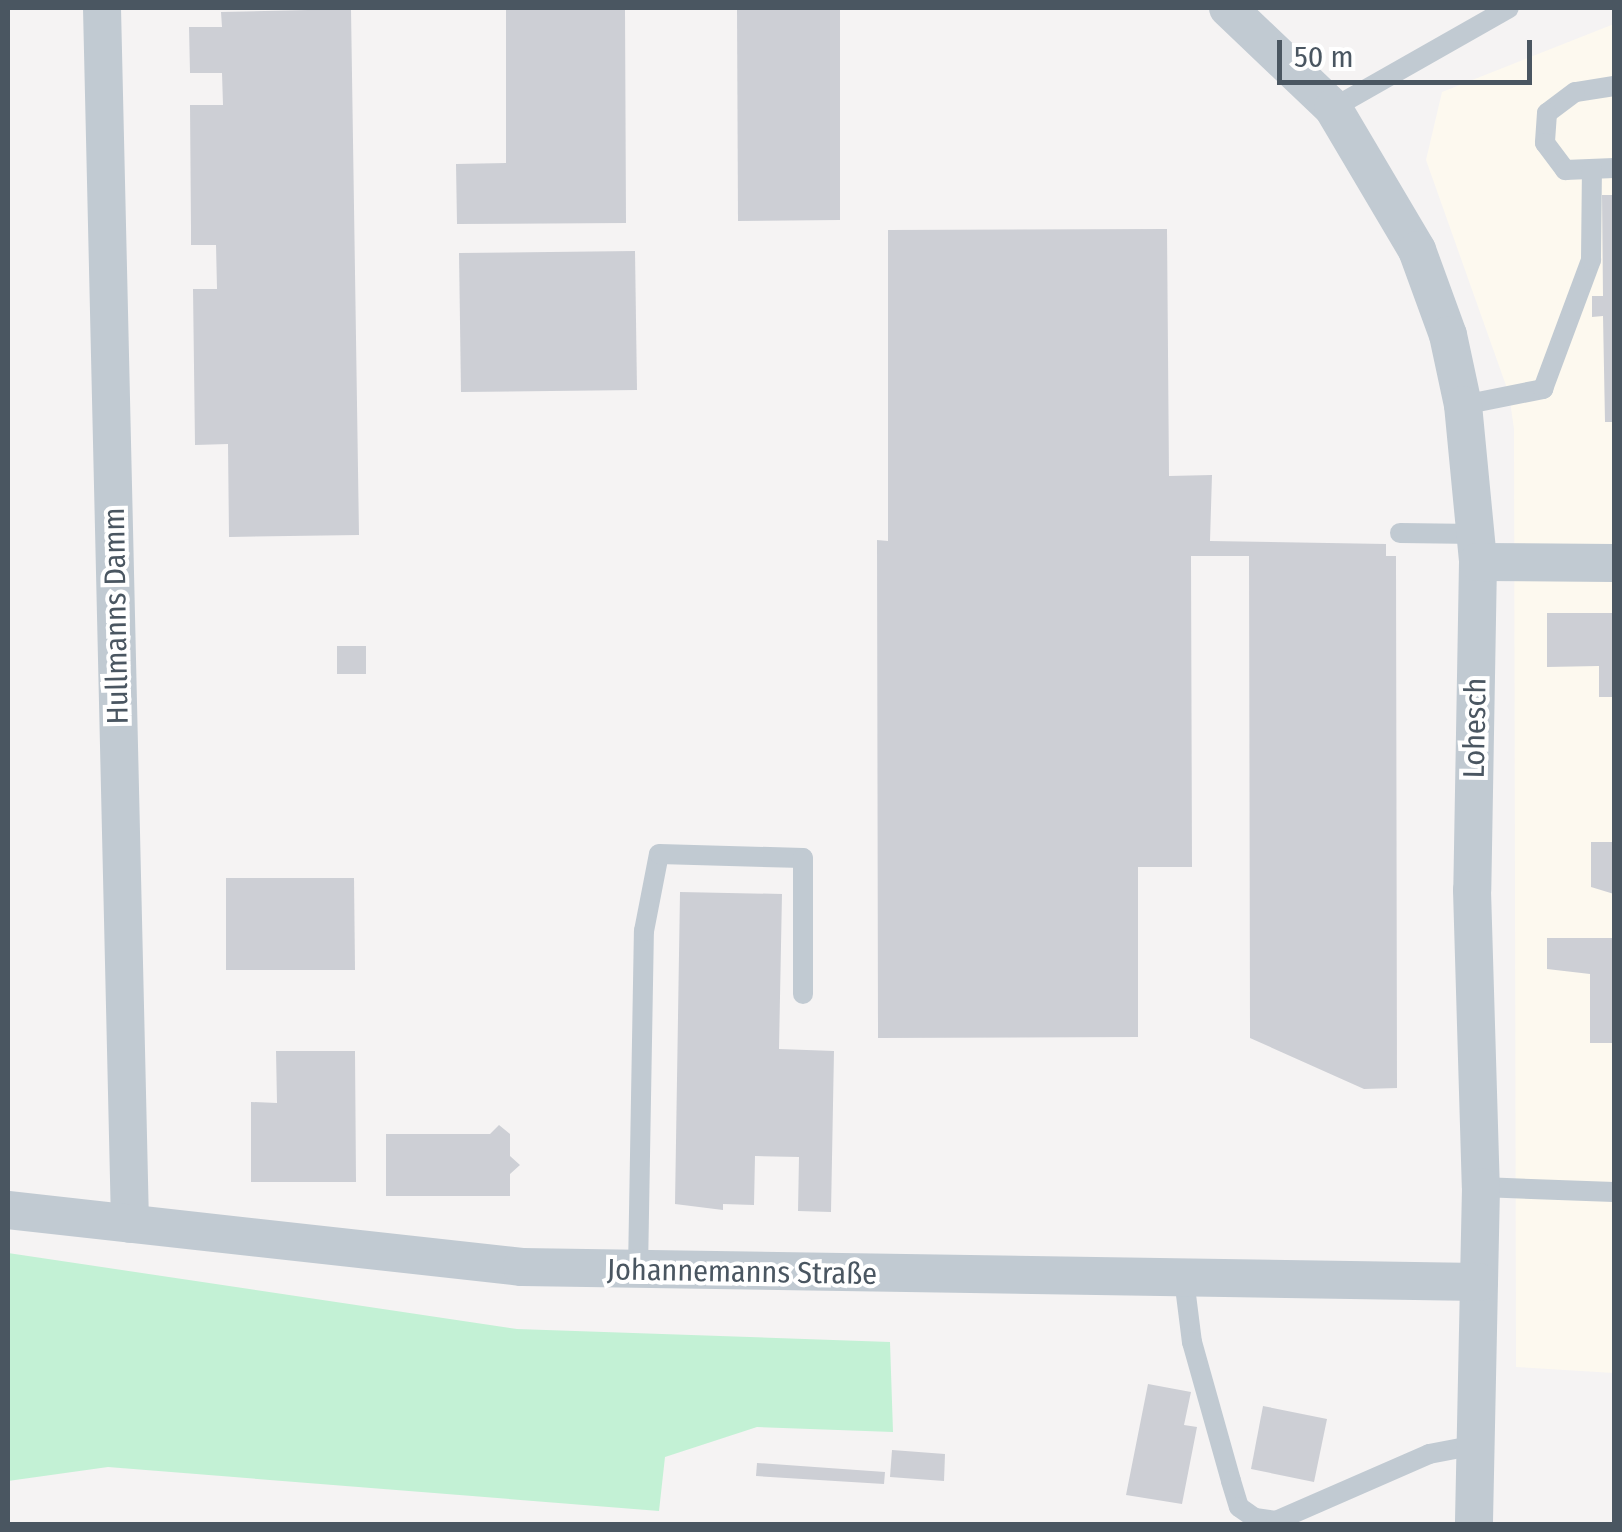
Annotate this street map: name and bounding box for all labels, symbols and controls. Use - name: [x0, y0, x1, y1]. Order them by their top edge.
- scale bar: [1282, 20, 1537, 82]
- text: 50 m: [1294, 39, 1354, 75]
- street label: Hullmanns Damm: [96, 507, 136, 725]
- street label: Lohesch: [1456, 677, 1494, 779]
- street label: Johannemanns Straße: [607, 1252, 877, 1292]

